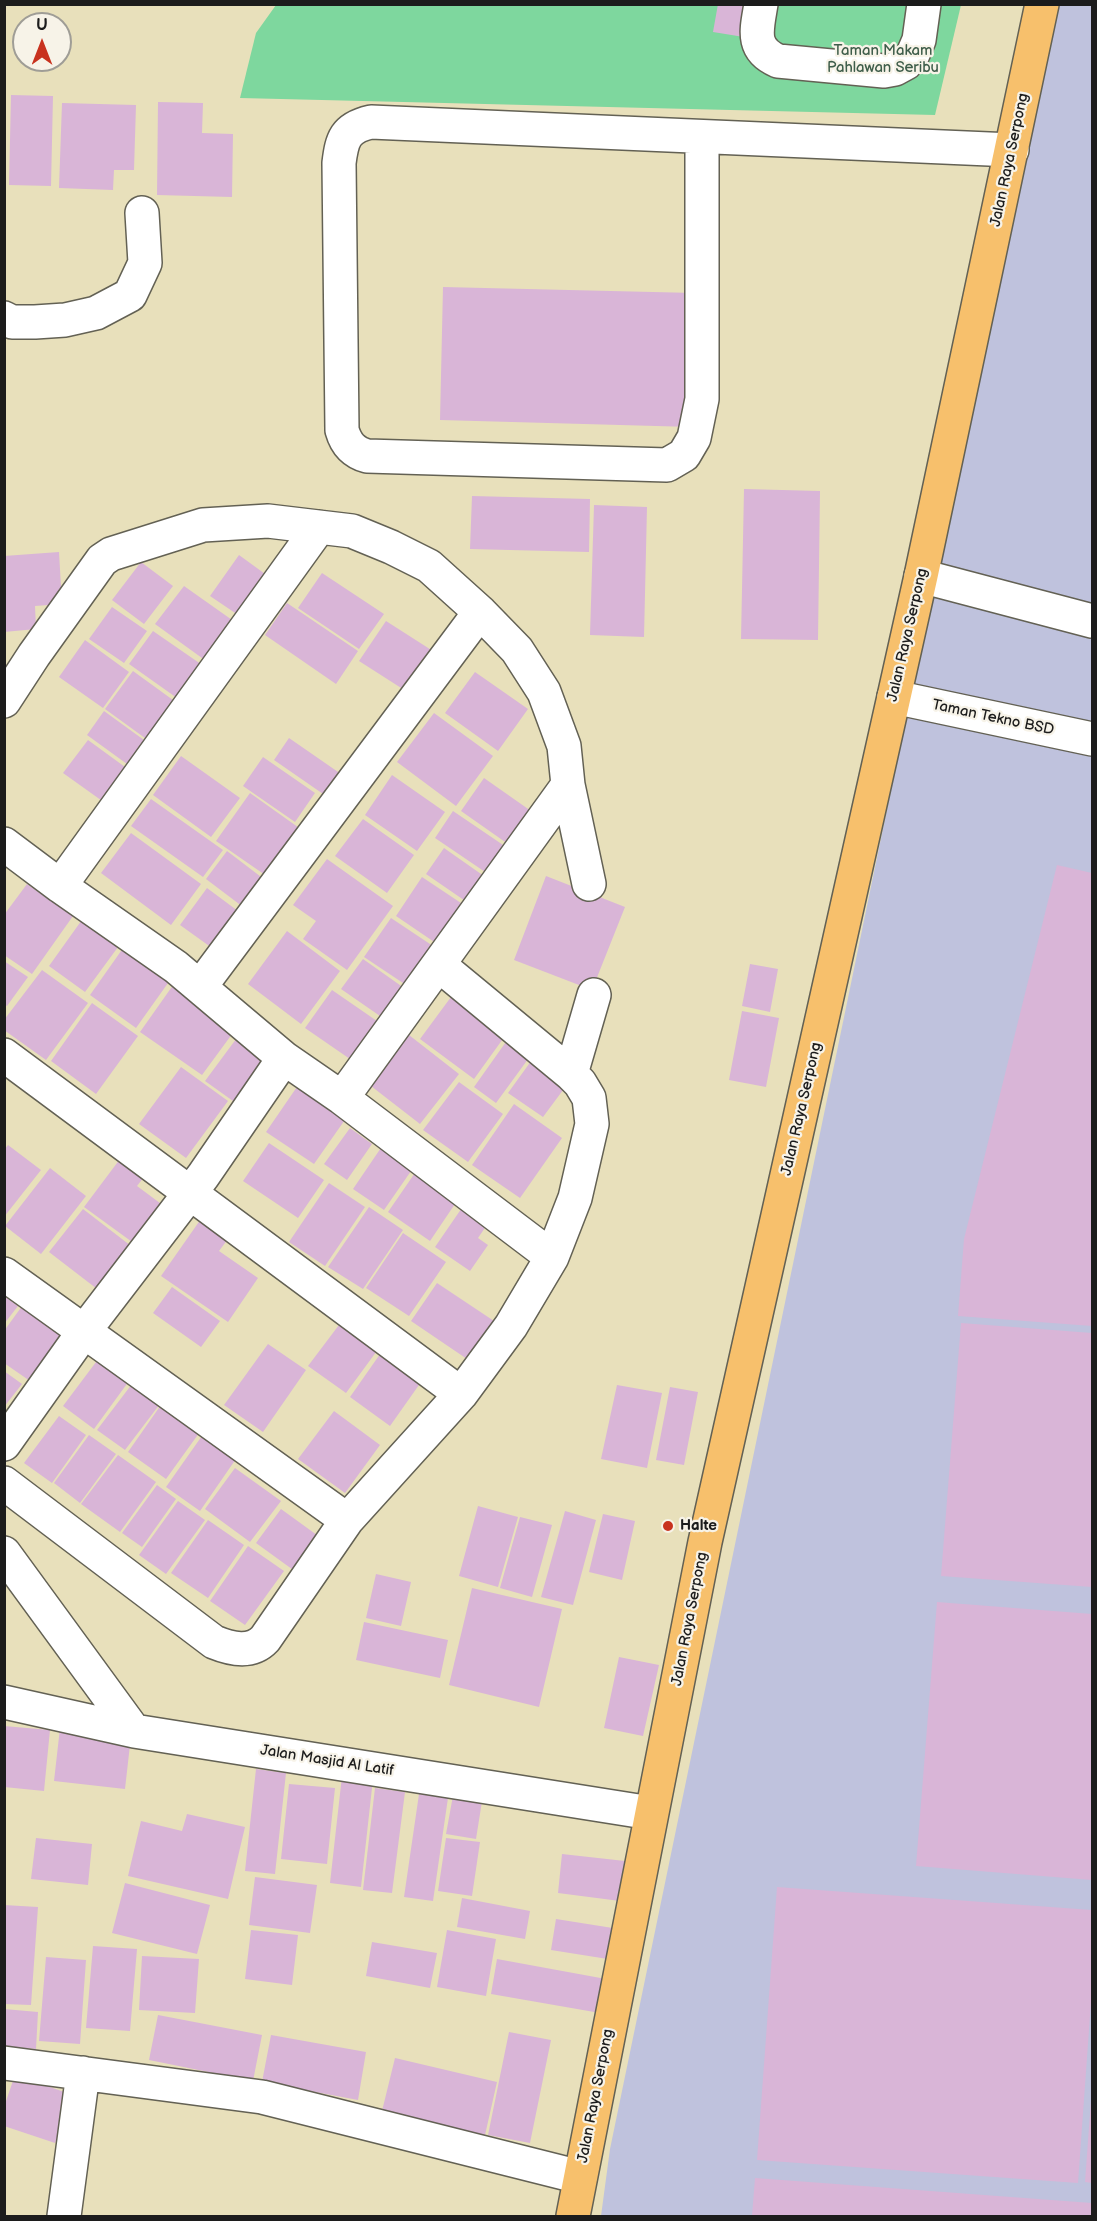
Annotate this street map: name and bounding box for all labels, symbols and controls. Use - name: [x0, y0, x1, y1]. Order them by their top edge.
- north arrow: [12, 12, 72, 72]
- text: U: [36, 16, 48, 35]
- park label: Taman Makam Pahlawan Seribu: [827, 42, 939, 77]
- street label: Jalan Raya Serpong: [987, 92, 1033, 228]
- street label: Jalan Raya Serpong: [884, 567, 932, 703]
- street label: Taman Tekno BSD: [930, 696, 1056, 740]
- street label: Jalan Raya Serpong: [778, 1041, 826, 1177]
- place label: Halte: [680, 1517, 717, 1535]
- marker: Halte: [661, 1519, 675, 1533]
- street label: Jalan Raya Serpong: [668, 1551, 712, 1687]
- street label: Jalan Masjid Al Latif: [259, 1742, 395, 1780]
- street label: Jalan Raya Serpong: [574, 2028, 618, 2164]

